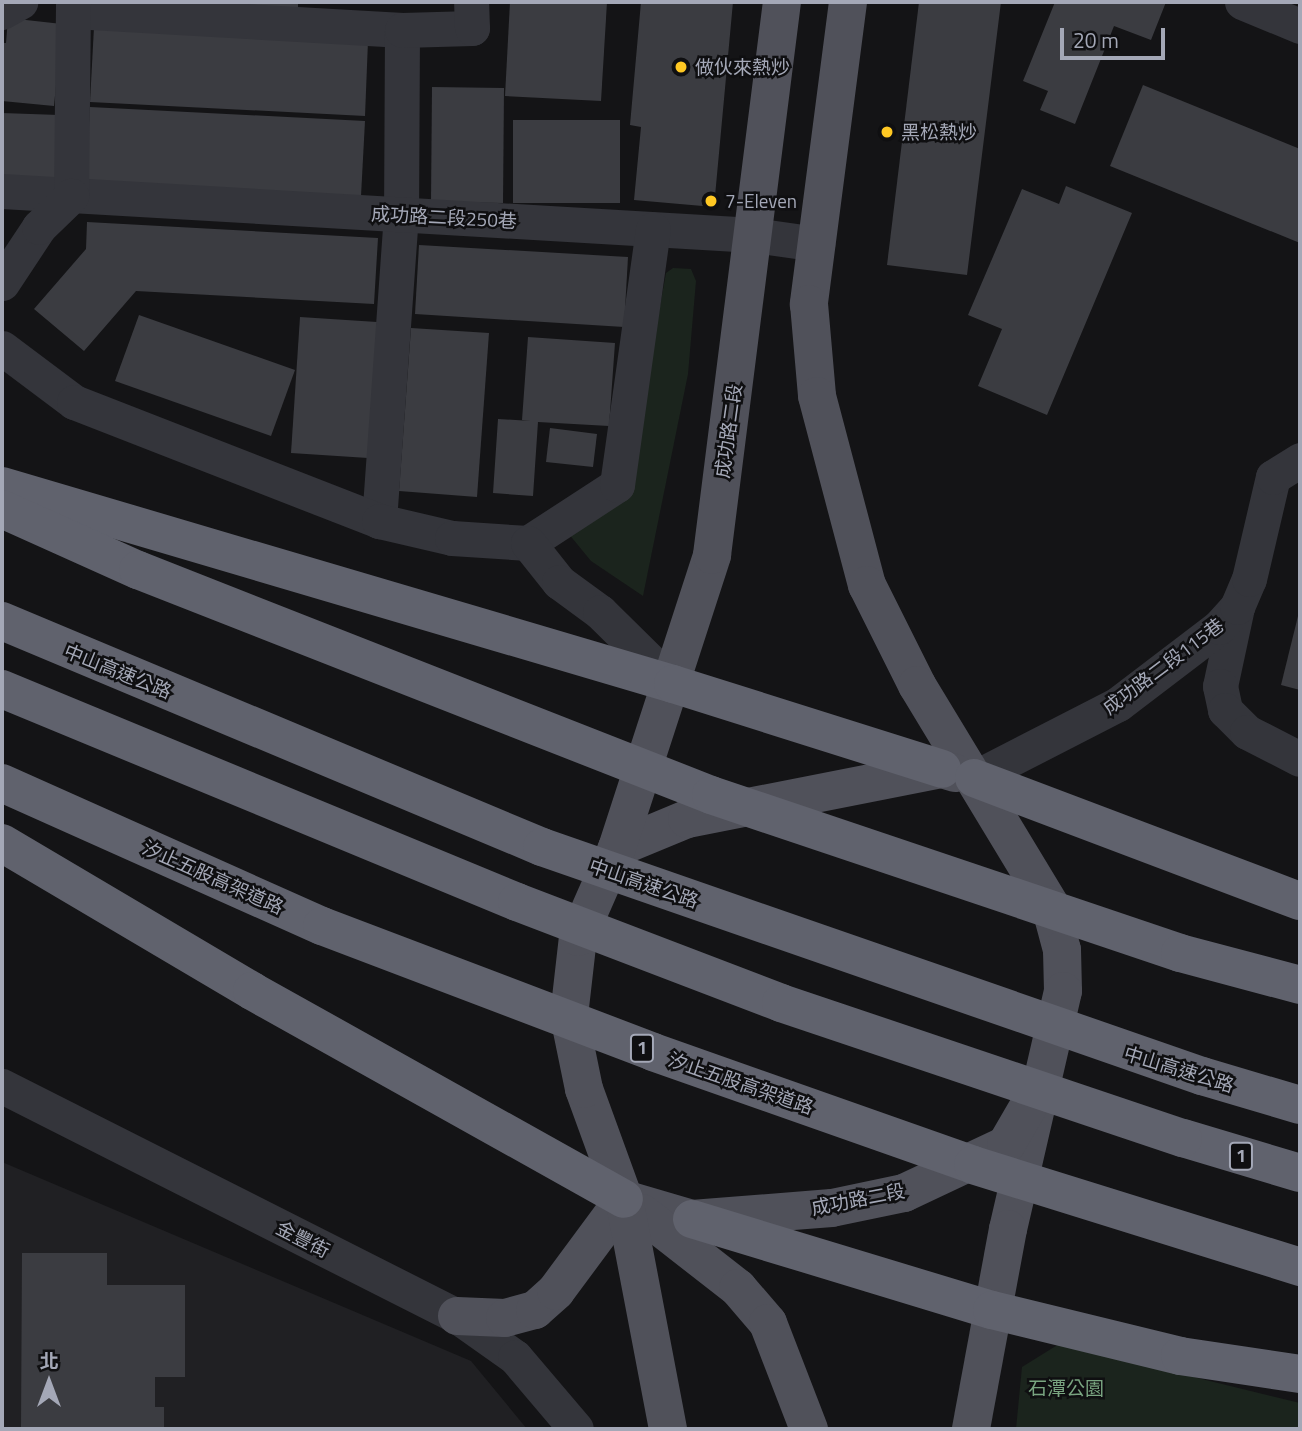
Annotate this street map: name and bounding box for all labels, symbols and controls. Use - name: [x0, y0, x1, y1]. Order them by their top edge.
- scale bar: [1064, 14, 1169, 58]
- text: 20 m: [1073, 24, 1119, 56]
- place label: 做伙來熱炒: [695, 56, 790, 78]
- marker: 做伙來熱炒: [673, 59, 689, 75]
- place label: 黑松熱炒: [901, 121, 977, 143]
- marker: 黑松熱炒: [879, 124, 895, 140]
- place label: 7-Eleven: [725, 190, 797, 212]
- marker: 7-Eleven: [703, 193, 719, 209]
- street label: 成功路二段250巷: [371, 202, 517, 232]
- street label: 成功路二段: [710, 382, 746, 480]
- street label: 成功路二段115巷: [1098, 613, 1228, 719]
- street label: 中山高速公路: [61, 639, 175, 703]
- street label: 汐止五股高架道路: [139, 836, 287, 918]
- street label: 中山高速公路: [586, 854, 702, 912]
- road number: 1: [630, 1034, 654, 1063]
- street label: 中山高速公路: [1121, 1041, 1237, 1097]
- street label: 汐止五股高架道路: [665, 1047, 817, 1119]
- road number: 1: [1229, 1142, 1253, 1170]
- street label: 成功路二段: [809, 1179, 907, 1219]
- street label: 金豐街: [272, 1216, 334, 1262]
- text: 北: [39, 1346, 59, 1375]
- north arrow: [14, 1347, 84, 1417]
- park label: 石潭公園: [1028, 1377, 1104, 1399]

